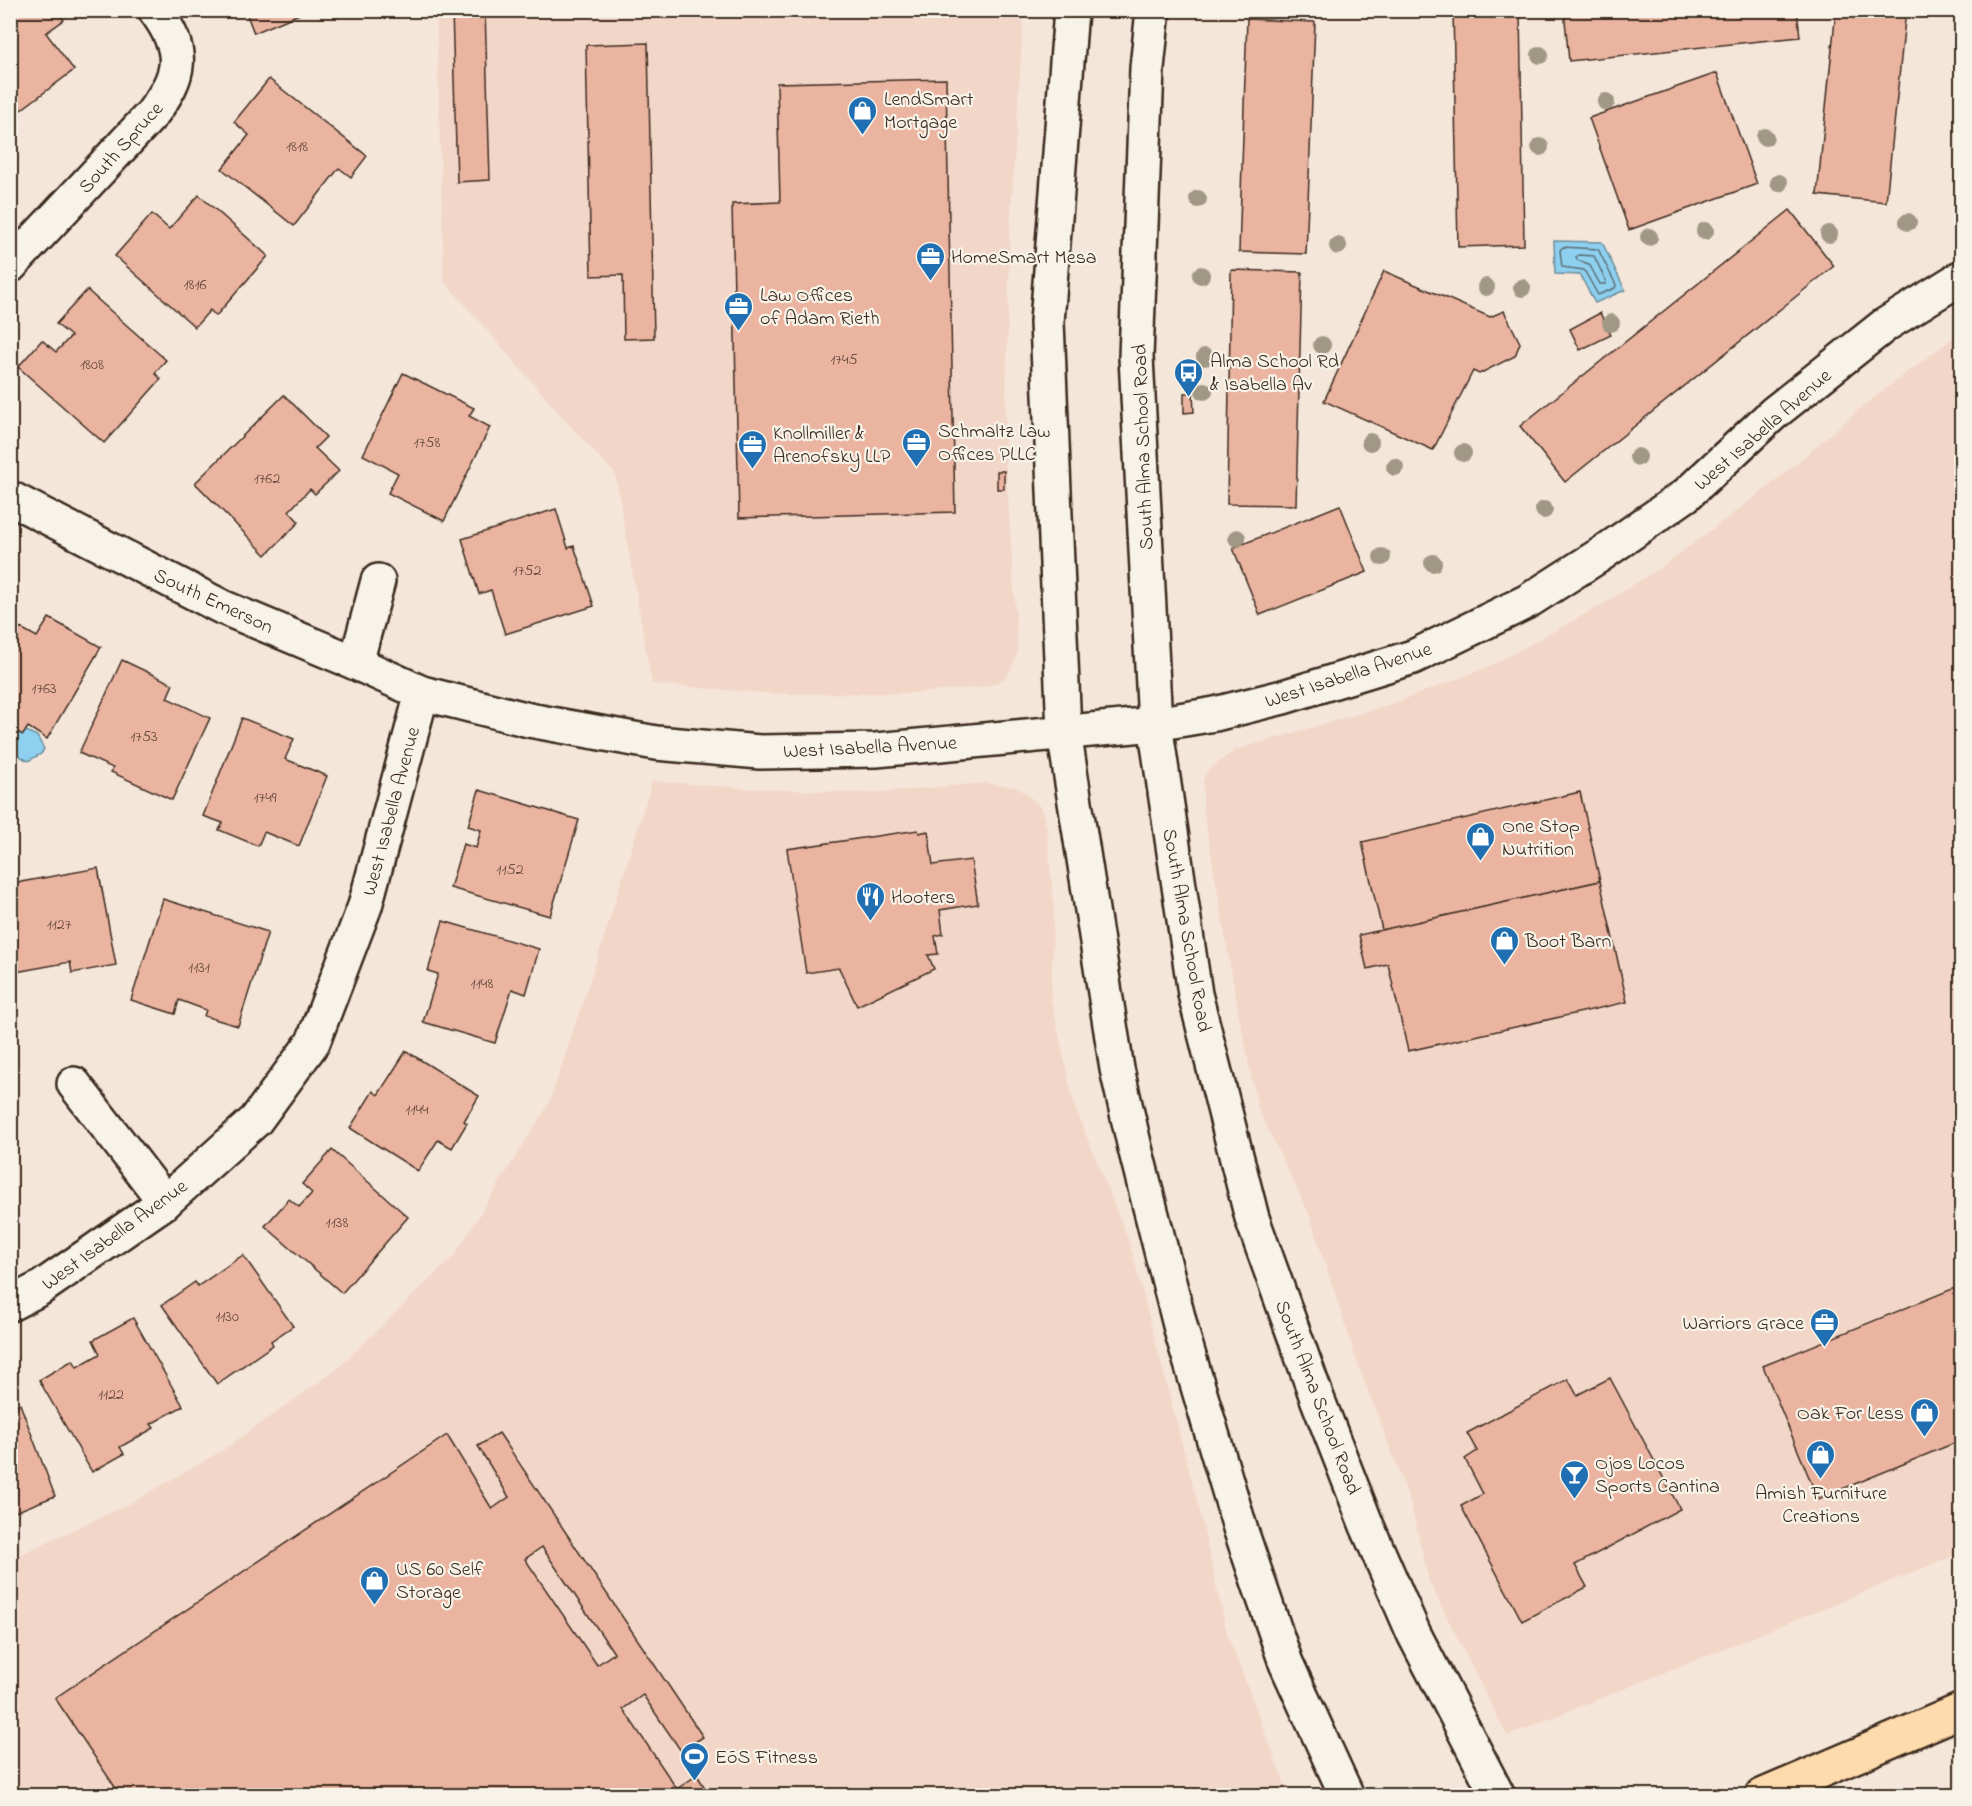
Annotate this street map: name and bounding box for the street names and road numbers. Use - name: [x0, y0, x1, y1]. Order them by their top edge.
- street label: South Spruce: [73, 96, 171, 201]
- street label: South Alma School Road: [1126, 343, 1163, 550]
- street label: West Isabella Avenue: [1689, 363, 1839, 499]
- street label: South Emerson: [148, 562, 278, 643]
- street label: West Isabella Avenue: [1262, 636, 1436, 717]
- street label: West Isabella Avenue: [356, 724, 429, 899]
- street label: West Isabella Avenue: [783, 729, 958, 768]
- street label: South Alma School Road: [1153, 826, 1218, 1034]
- street label: West Isabella Avenue: [37, 1173, 194, 1299]
- street label: South Alma School Road: [1266, 1296, 1367, 1499]

